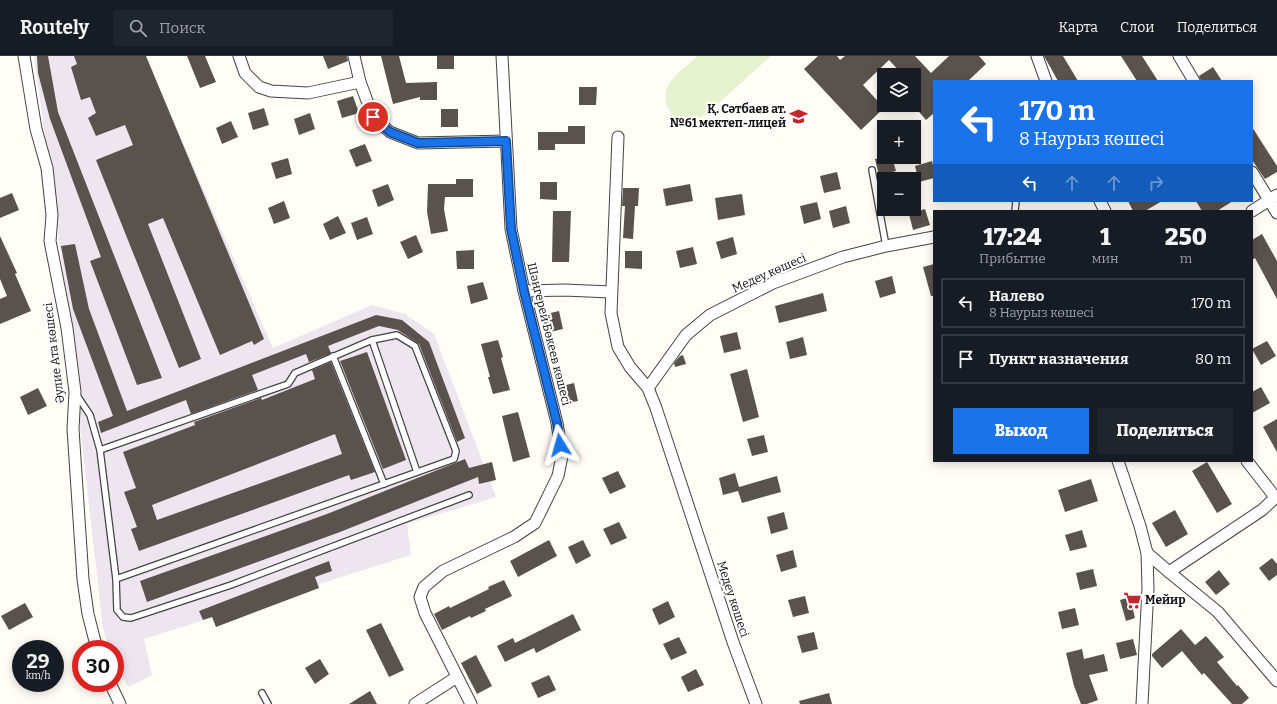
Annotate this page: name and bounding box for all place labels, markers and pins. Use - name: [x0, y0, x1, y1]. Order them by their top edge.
- pin: [356, 100, 390, 134]
- place label: Қ. Сәтбаев ат. №61 мектеп-лицей: [670, 102, 786, 130]
- school or university icon: Қ. Сәтбаев ат. №61 мектеп-лицей: [789, 106, 809, 126]
- supermarket icon: Мейир: [1122, 590, 1142, 610]
- place label: Мейир: [1145, 593, 1185, 607]

